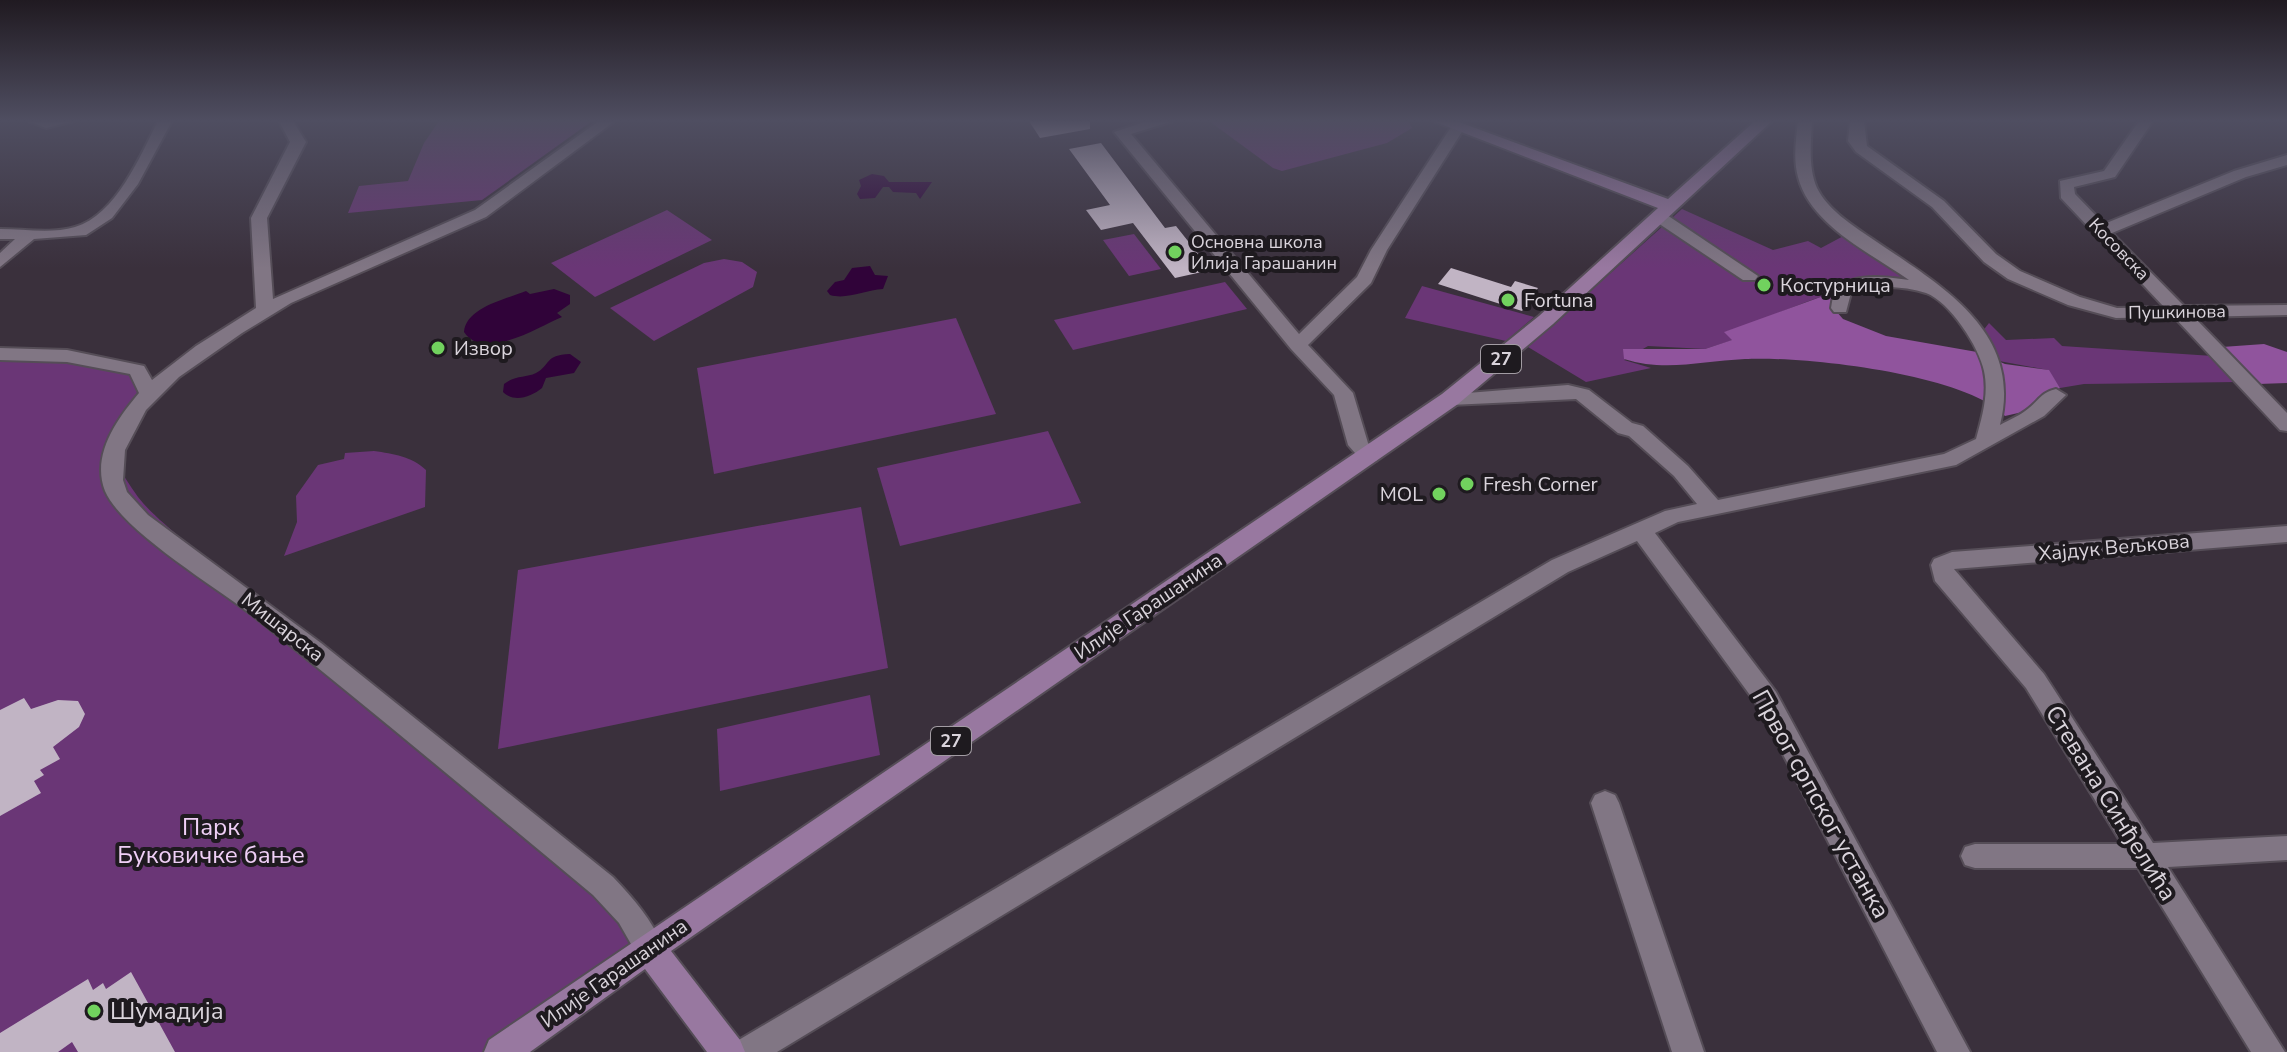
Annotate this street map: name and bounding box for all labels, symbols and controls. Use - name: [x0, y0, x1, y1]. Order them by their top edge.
- street label: Косовска: [2083, 213, 2155, 285]
- place label: Основна школа Илија Гарашанин: [1191, 230, 1337, 275]
- marker: Основна школа Илија Гарашанин: [1166, 243, 1184, 261]
- place label: Костурница: [1780, 272, 1891, 299]
- marker: Костурница: [1755, 276, 1773, 294]
- place label: Fortuna: [1524, 287, 1594, 314]
- marker: Fortuna: [1499, 291, 1517, 309]
- street label: Пушкинова: [2128, 299, 2226, 325]
- place label: Извор: [454, 335, 513, 362]
- marker: Извор: [429, 339, 447, 357]
- road number: 27: [1481, 345, 1521, 373]
- place label: Fresh Corner: [1483, 471, 1598, 498]
- marker: Fresh Corner: [1458, 475, 1476, 493]
- place label: MOL: [1380, 481, 1423, 508]
- marker: MOL: [1430, 485, 1448, 503]
- street label: Хајдук Вељкова: [2037, 527, 2191, 568]
- street label: Илије Гарашанина: [1069, 547, 1228, 666]
- street label: Мишарска: [236, 587, 330, 668]
- street label: Првог српског устанка: [1745, 684, 1897, 924]
- street label: Стевана Синђелића: [2038, 699, 2184, 907]
- road number: 27: [931, 727, 971, 755]
- park label: Парк Буковичке бање: [117, 811, 305, 871]
- street label: Илије Гарашанина: [536, 913, 693, 1034]
- place label: Шумадија: [110, 995, 224, 1027]
- marker: Шумадија: [85, 1002, 103, 1020]

